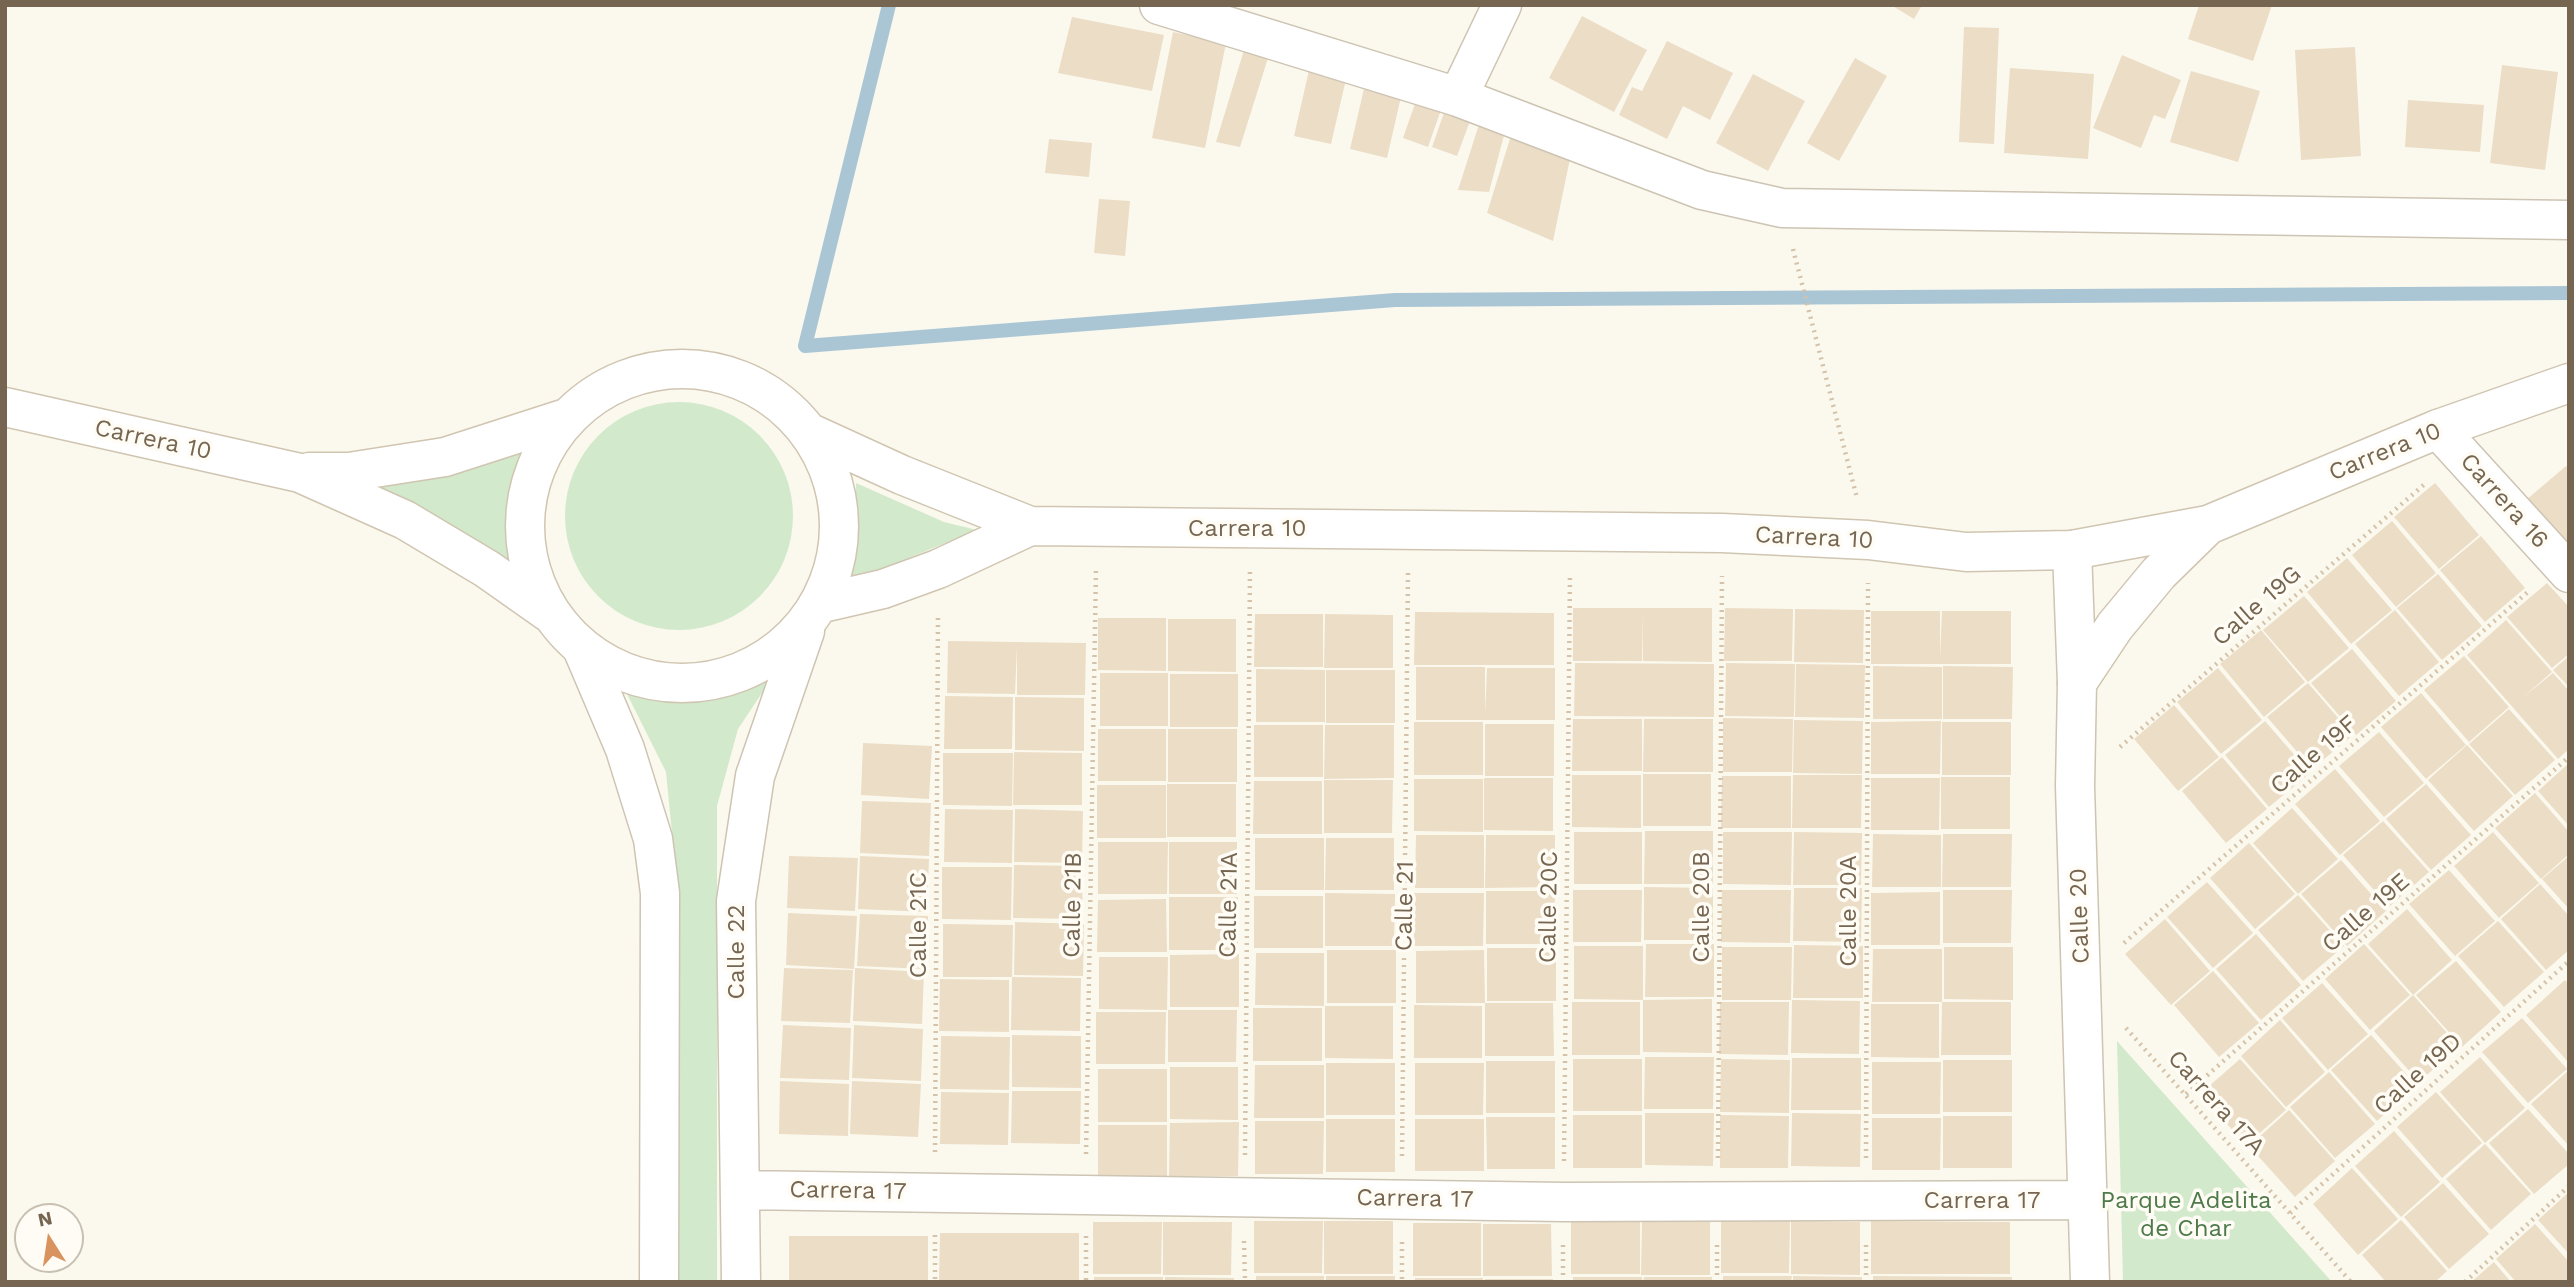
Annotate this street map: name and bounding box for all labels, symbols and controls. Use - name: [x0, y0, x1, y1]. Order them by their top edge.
- street label: Carrera 10: [92, 414, 214, 466]
- street label: Carrera 10: [2325, 416, 2445, 488]
- street label: Carrera 16: [2454, 447, 2554, 555]
- street label: Carrera 10: [1188, 515, 1306, 543]
- street label: Carrera 10: [1754, 521, 1874, 555]
- street label: Calle 19G: [2207, 560, 2307, 652]
- street label: Calle 19F: [2265, 710, 2363, 800]
- street label: Calle 20C: [1534, 851, 1564, 963]
- street label: Calle 20B: [1688, 851, 1716, 963]
- street label: Calle 21B: [1058, 852, 1088, 958]
- street label: Calle 21A: [1214, 852, 1244, 958]
- street label: Calle 20A: [1835, 855, 1863, 967]
- street label: Calle 21: [1390, 861, 1420, 951]
- street label: Calle 19E: [2316, 867, 2416, 959]
- street label: Calle 20: [2064, 868, 2096, 964]
- street label: Calle 21C: [905, 872, 933, 978]
- street label: Calle 22: [723, 905, 751, 999]
- street label: Calle 19D: [2368, 1027, 2468, 1121]
- street label: Carrera 17A: [2161, 1044, 2271, 1162]
- street label: Carrera 17: [789, 1176, 907, 1206]
- street label: Carrera 17: [1356, 1184, 1474, 1214]
- street label: Carrera 17: [1923, 1187, 2041, 1215]
- park label: Parque Adelita de Char: [2100, 1187, 2272, 1243]
- north arrow: [14, 1203, 84, 1273]
- text: N: [36, 1206, 54, 1232]

